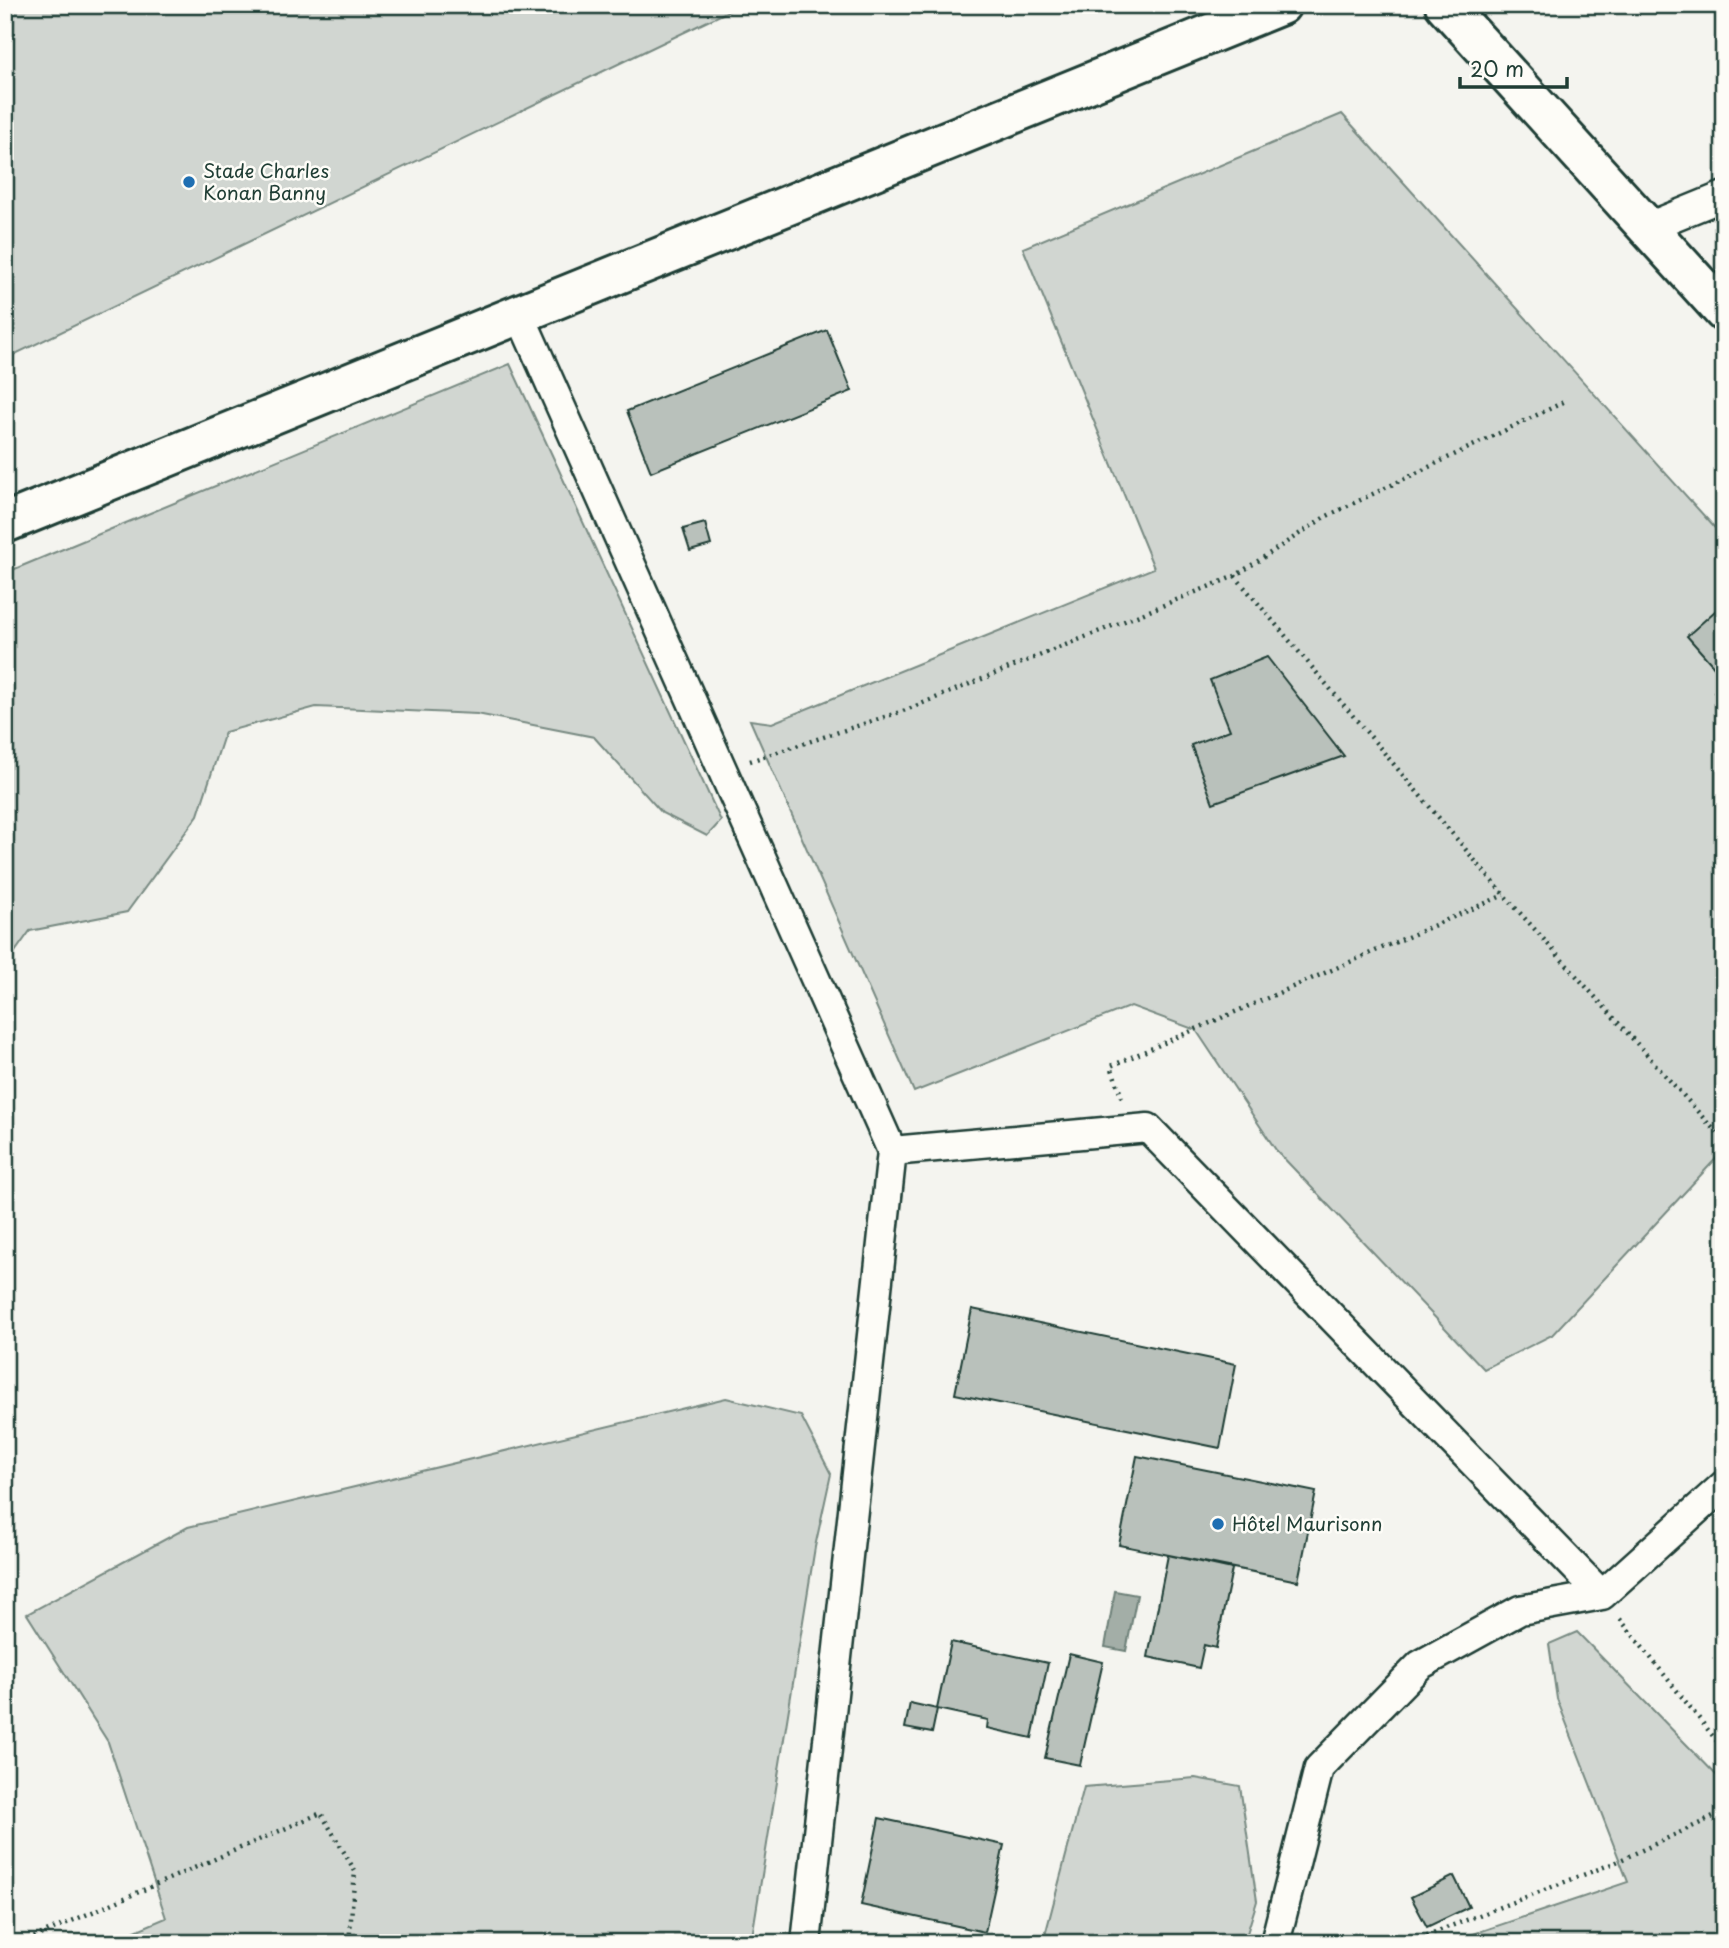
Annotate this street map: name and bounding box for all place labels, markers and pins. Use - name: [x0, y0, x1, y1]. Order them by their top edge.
- place label: Stade Charles Konan Banny: [203, 156, 329, 206]
- marker: Stade Charles Konan Banny: [181, 174, 197, 190]
- place label: Hôtel Maurisonn: [1232, 1509, 1382, 1537]
- marker: Hôtel Maurisonn: [1210, 1516, 1226, 1532]

